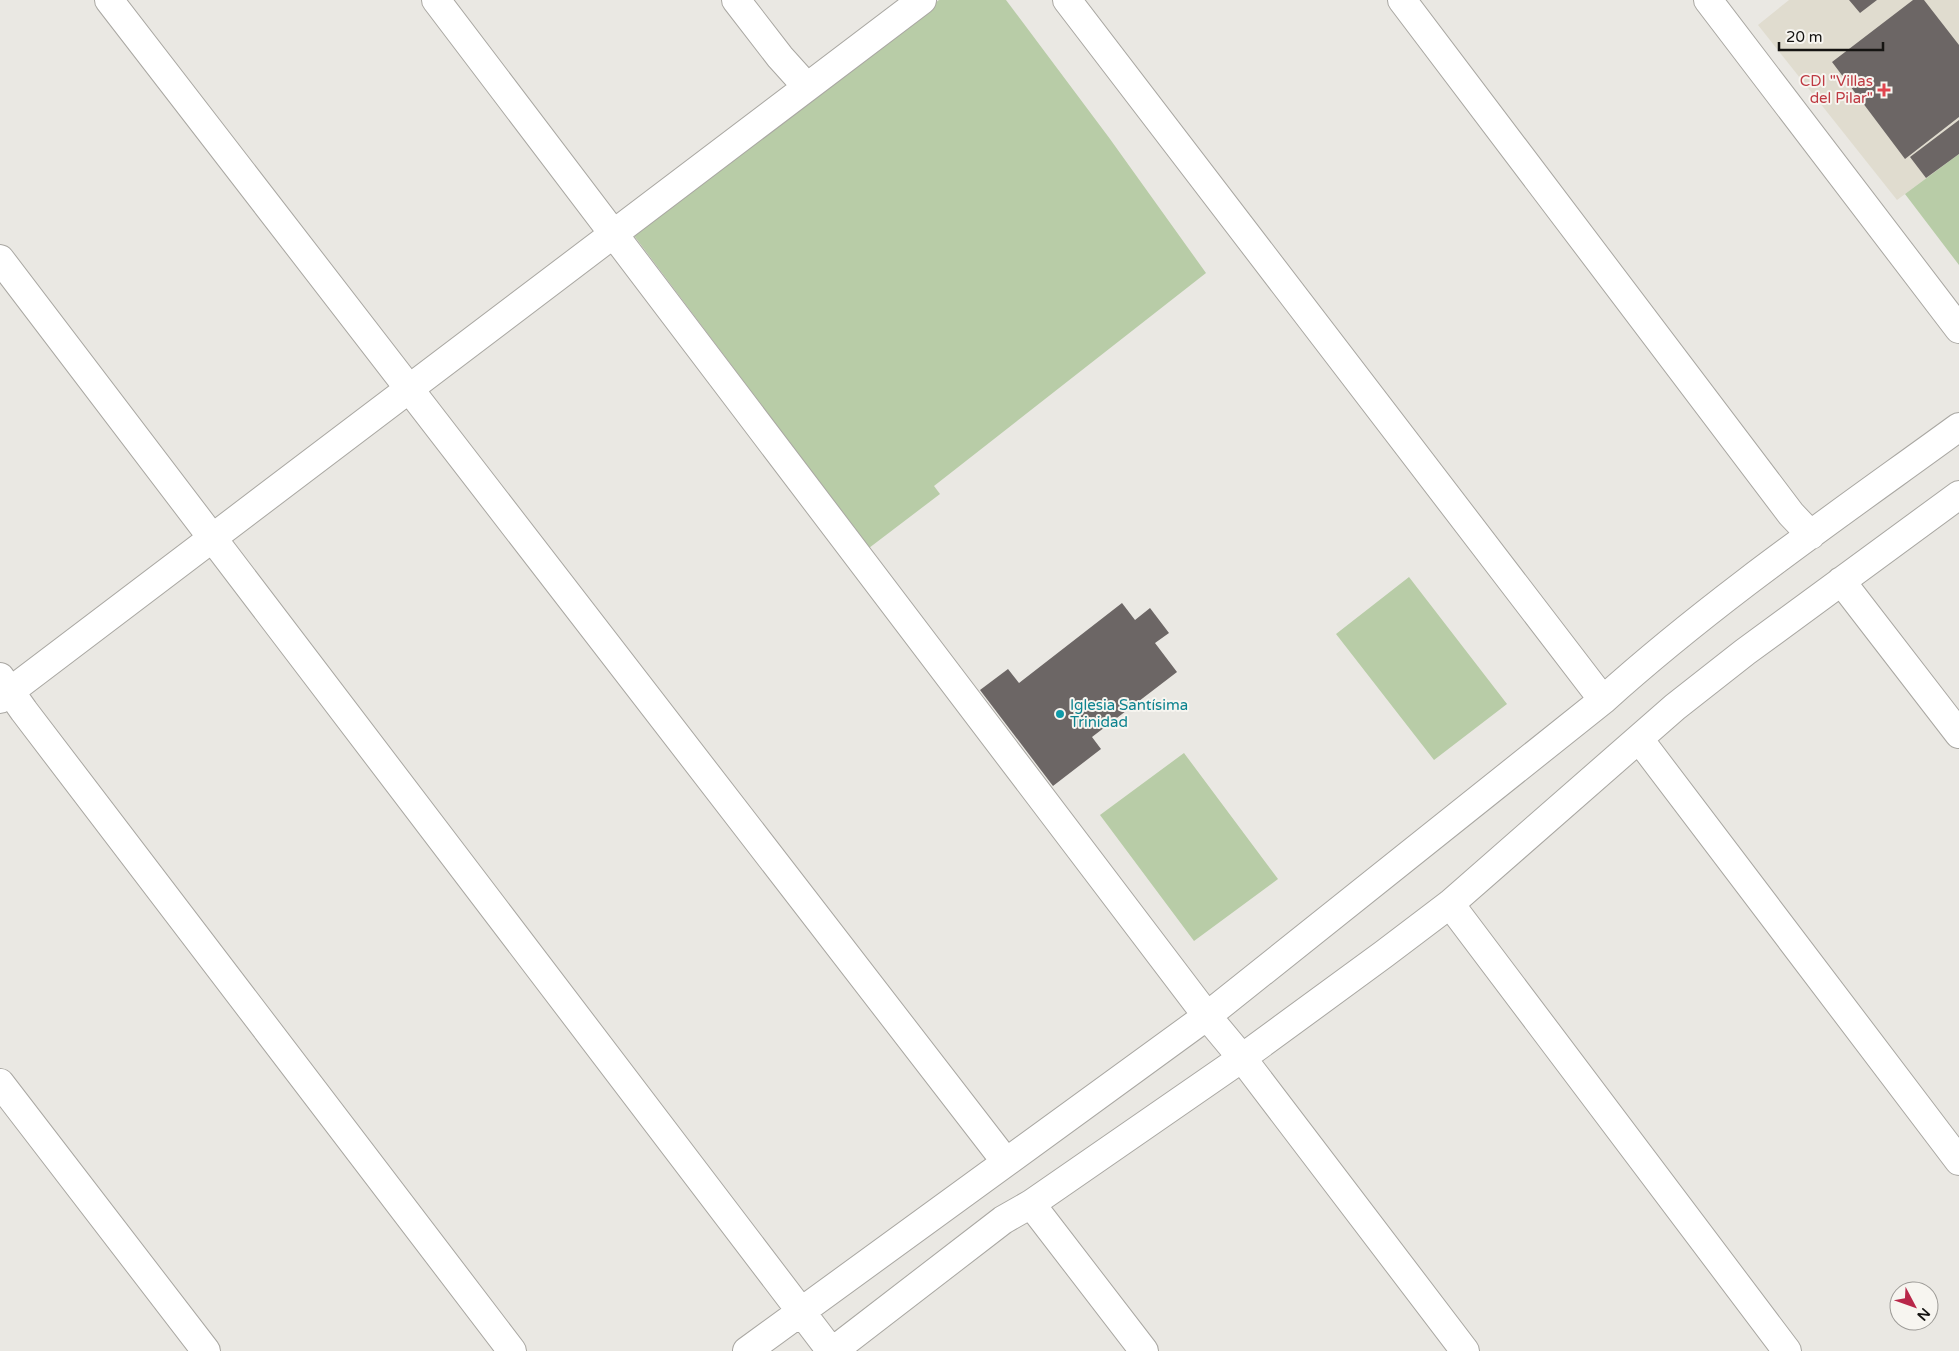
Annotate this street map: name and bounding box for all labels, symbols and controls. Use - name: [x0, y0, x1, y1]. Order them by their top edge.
- scale bar: [1779, 20, 1883, 52]
- text: 20 m: [1786, 28, 1823, 46]
- place label: CDI "Villas del Pilar": [1800, 72, 1873, 107]
- marker: CDI "Villas del Pilar": [1877, 83, 1891, 97]
- place label: Iglesia Santísima Trinidad: [1070, 696, 1188, 731]
- marker: Iglesia Santísima Trinidad: [1054, 708, 1066, 720]
- north arrow: [1889, 1281, 1939, 1331]
- text: N: [1913, 1304, 1934, 1324]

